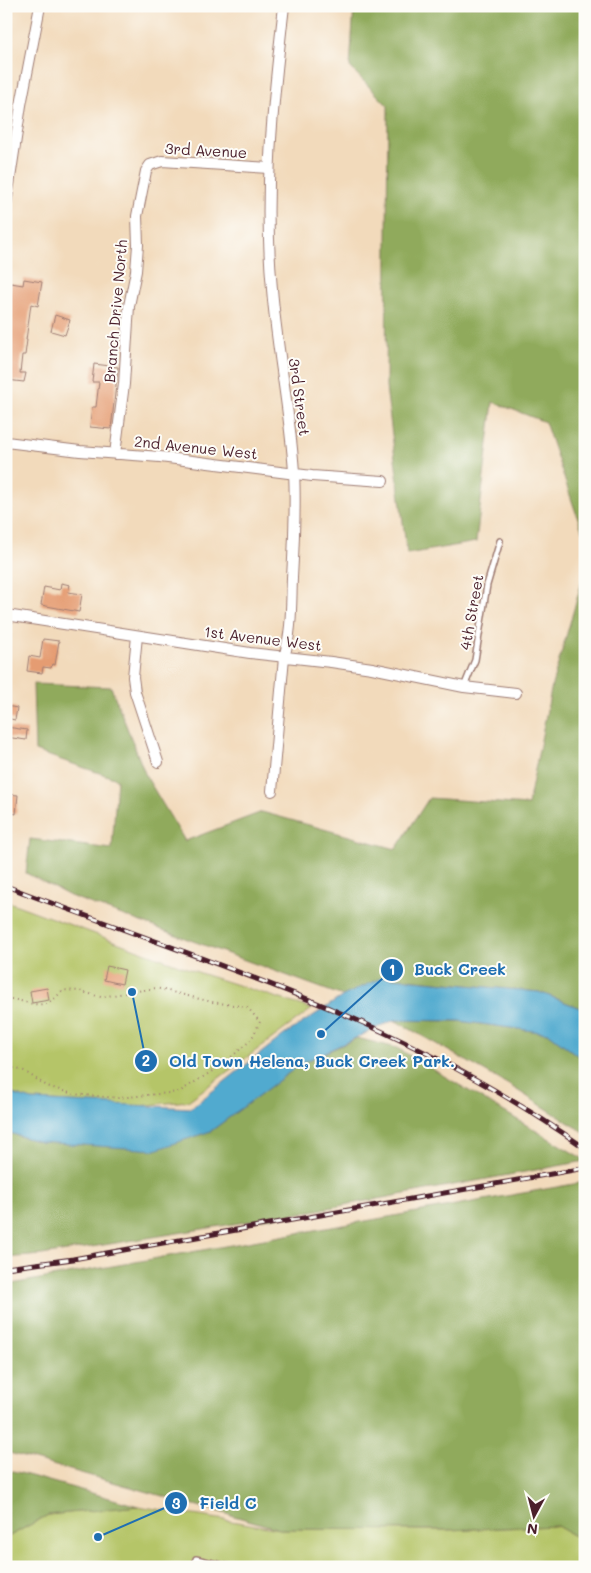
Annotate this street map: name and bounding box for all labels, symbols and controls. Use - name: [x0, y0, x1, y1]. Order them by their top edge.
- street label: 3rd Avenue: [164, 138, 248, 162]
- street label: Branch Drive North: [99, 239, 131, 383]
- street label: 3rd Street: [285, 357, 315, 437]
- street label: 2nd Avenue West: [133, 431, 259, 463]
- street label: 4th Street: [455, 573, 487, 651]
- street label: 1st Avenue West: [203, 621, 323, 655]
- callout: Buck Creek: [380, 954, 516, 985]
- text: Buck Creek: [414, 958, 506, 979]
- text: 1: [389, 959, 395, 979]
- callout: Old Town Helena, Buck Creek Park.: [134, 1046, 465, 1077]
- text: 2: [142, 1050, 150, 1070]
- text: Old Town Helena, Buck Creek Park.: [169, 1050, 455, 1071]
- callout: Field C: [164, 1488, 266, 1519]
- north arrow: [508, 1490, 558, 1540]
- text: Field C: [199, 1492, 257, 1513]
- text: 3: [171, 1493, 181, 1513]
- text: N: [526, 1519, 539, 1539]

